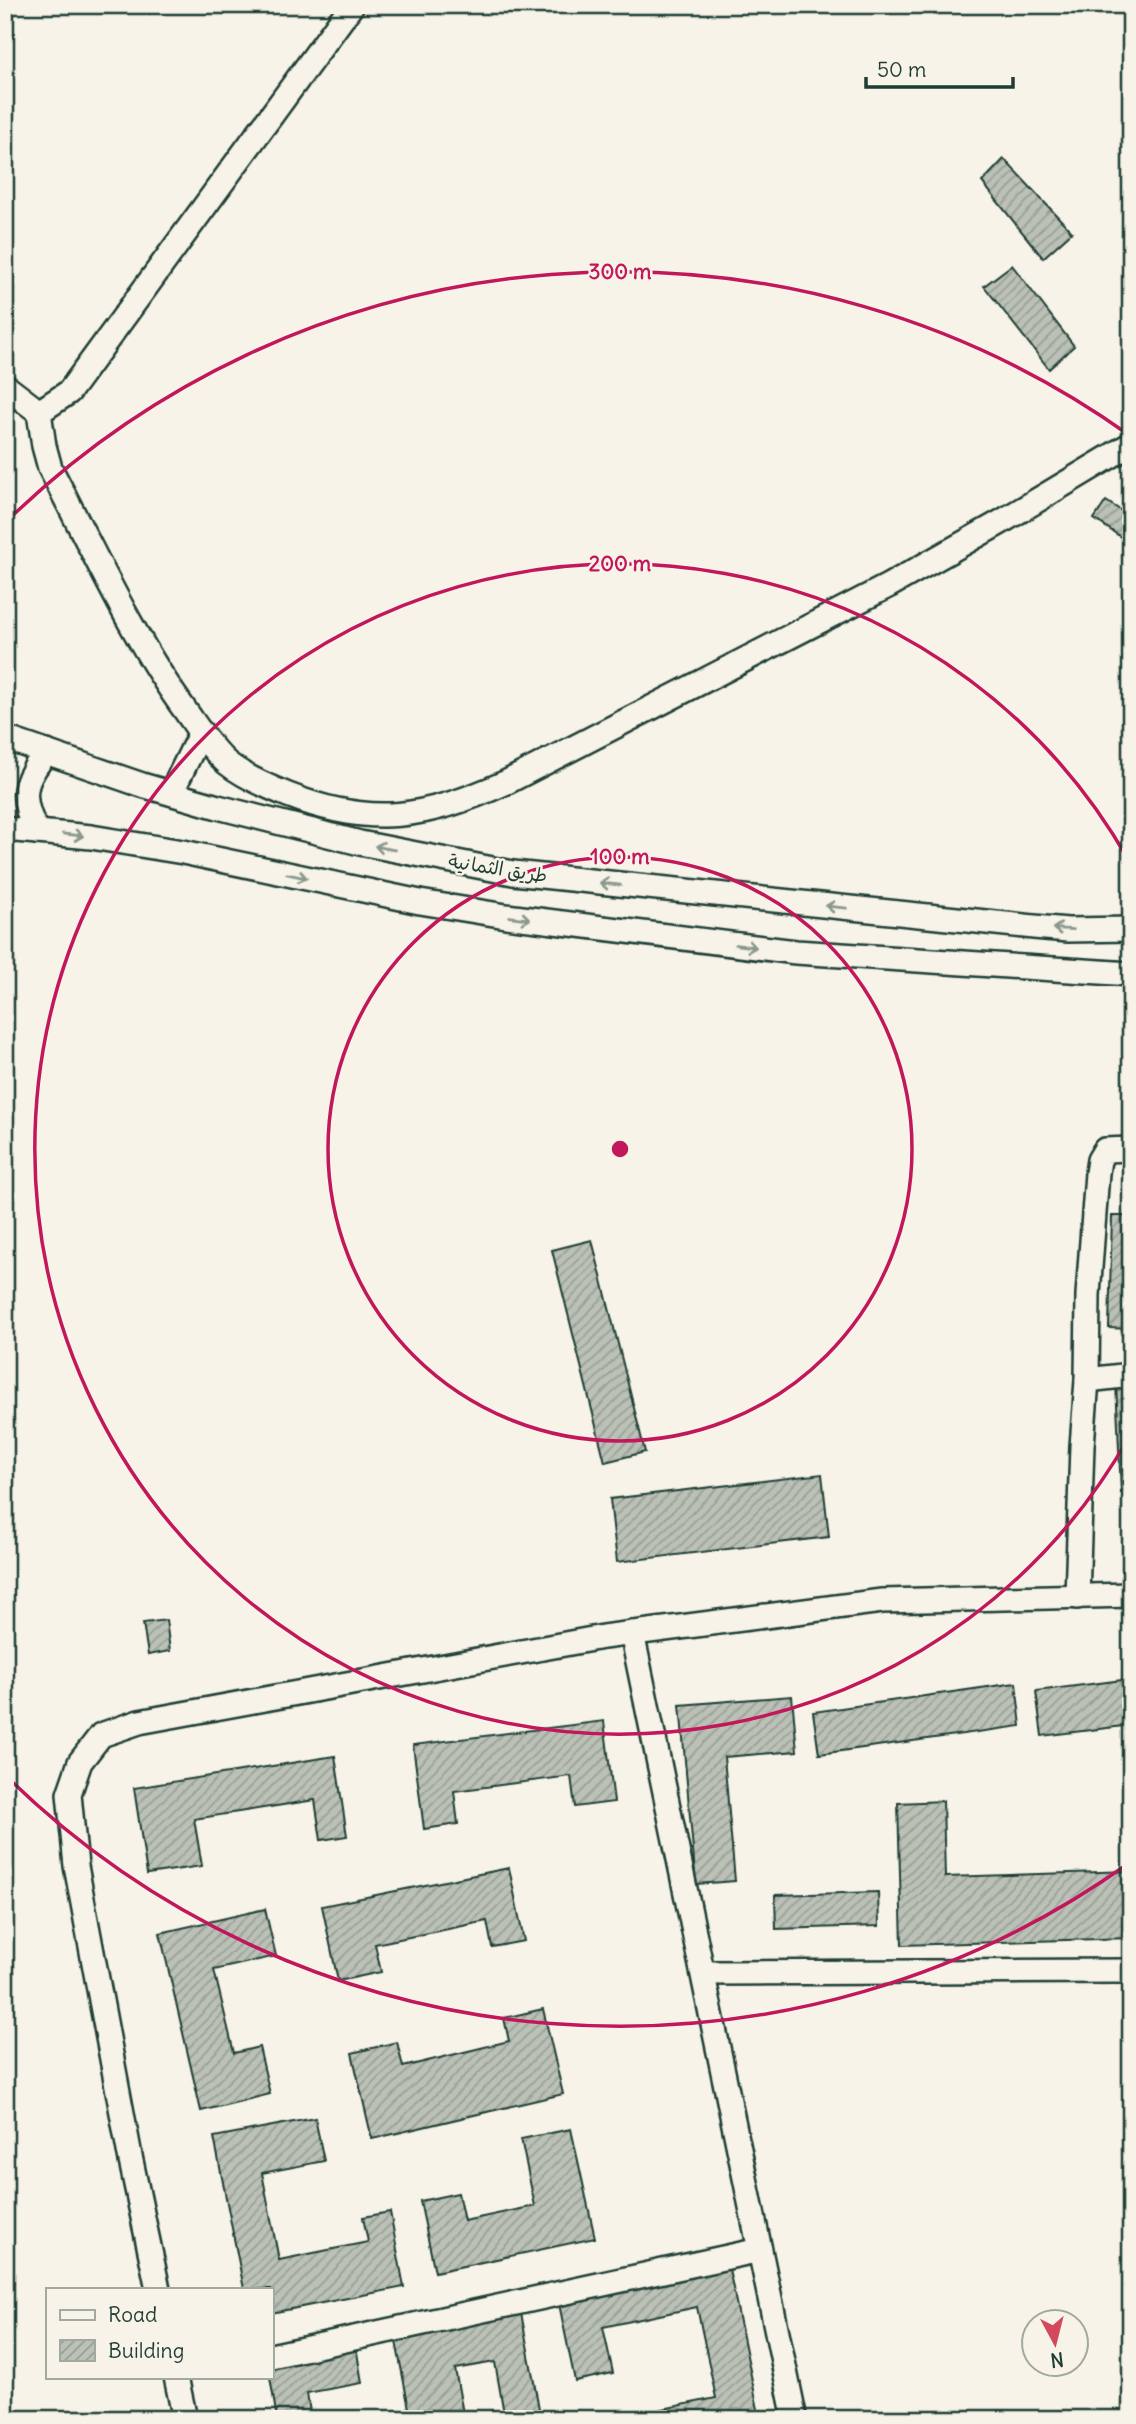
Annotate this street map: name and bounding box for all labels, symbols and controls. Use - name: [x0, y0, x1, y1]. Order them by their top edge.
- scale bar: [866, 46, 1014, 90]
- text: 50 m: [877, 56, 926, 83]
- text: 300 m: [589, 258, 652, 285]
- text: 200 m: [589, 550, 652, 577]
- one-way arrow: [61, 829, 84, 842]
- one-way arrow: [374, 841, 397, 855]
- text: 100 m: [590, 843, 650, 870]
- street label: طريق الثمانية: [447, 848, 549, 888]
- one-way arrow: [285, 869, 308, 883]
- one-way arrow: [599, 877, 622, 890]
- one-way arrow: [825, 900, 848, 913]
- one-way arrow: [509, 912, 531, 925]
- one-way arrow: [1052, 922, 1074, 935]
- one-way arrow: [734, 940, 757, 953]
- centre of rings: [608, 1137, 632, 1161]
- legend: [46, 2288, 273, 2378]
- text: Road: [108, 2301, 157, 2328]
- north arrow: [1020, 2308, 1090, 2378]
- text: Building: [108, 2337, 184, 2364]
- text: N: [1049, 2347, 1065, 2373]

